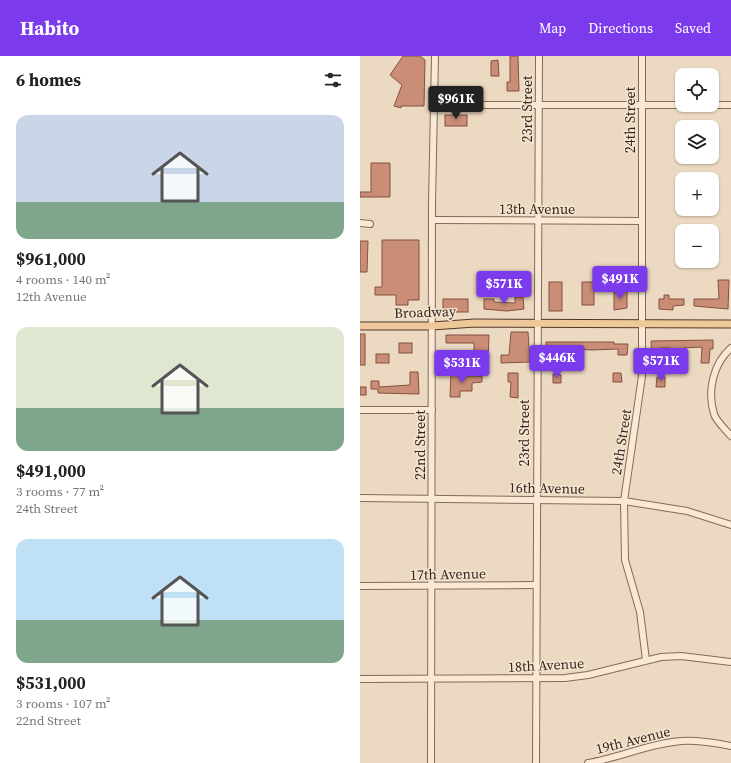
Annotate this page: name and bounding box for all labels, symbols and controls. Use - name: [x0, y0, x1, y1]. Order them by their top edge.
- text: Habito: [20, 15, 79, 41]
- text: Map: [539, 18, 566, 38]
- text: Directions: [588, 18, 653, 38]
- text: Saved: [675, 18, 711, 38]
- text: 6 homes: [16, 68, 81, 92]
- map controls: [675, 68, 719, 268]
- button: locate: [675, 68, 719, 112]
- icon: filters: [322, 69, 344, 91]
- street label: 23rd Street: [517, 75, 537, 143]
- pin: $961K: [428, 86, 484, 120]
- street label: 24th Street: [620, 86, 640, 153]
- text: $961K: [437, 90, 475, 107]
- button: layers: [675, 120, 719, 164]
- icon: home: [144, 141, 216, 213]
- button: +: [675, 172, 719, 216]
- street label: 13th Avenue: [499, 199, 575, 219]
- button: −: [675, 224, 719, 268]
- text: $961,000: [16, 247, 86, 271]
- pin: $491K: [592, 266, 648, 300]
- text: $491K: [601, 270, 639, 287]
- text: 4 rooms · 140 m²: [16, 271, 111, 288]
- pin: $571K: [476, 271, 532, 305]
- text: $571K: [485, 275, 523, 292]
- text: 12th Avenue: [16, 288, 87, 305]
- street label: Broadway: [394, 301, 457, 323]
- pin: $446K: [529, 345, 585, 379]
- pin: $571K: [633, 348, 689, 382]
- text: $446K: [538, 349, 576, 366]
- pin: $531K: [434, 350, 490, 384]
- text: $571K: [642, 352, 680, 369]
- icon: home: [144, 353, 216, 425]
- text: $531K: [443, 354, 481, 371]
- street label: 23rd Street: [514, 399, 534, 467]
- street label: 24th Street: [606, 407, 636, 476]
- street label: 22nd Street: [410, 410, 430, 480]
- text: $491,000: [16, 459, 86, 483]
- street label: 16th Avenue: [509, 477, 585, 499]
- text: 3 rooms · 77 m²: [16, 483, 104, 500]
- text: 24th Street: [16, 500, 78, 517]
- street label: 17th Avenue: [410, 563, 486, 585]
- icon: home: [144, 565, 216, 637]
- street label: 18th Avenue: [507, 653, 585, 677]
- text: $531,000: [16, 671, 86, 695]
- text: 3 rooms · 107 m²: [16, 695, 111, 712]
- text: 22nd Street: [16, 712, 81, 729]
- street label: 19th Avenue: [594, 721, 672, 759]

